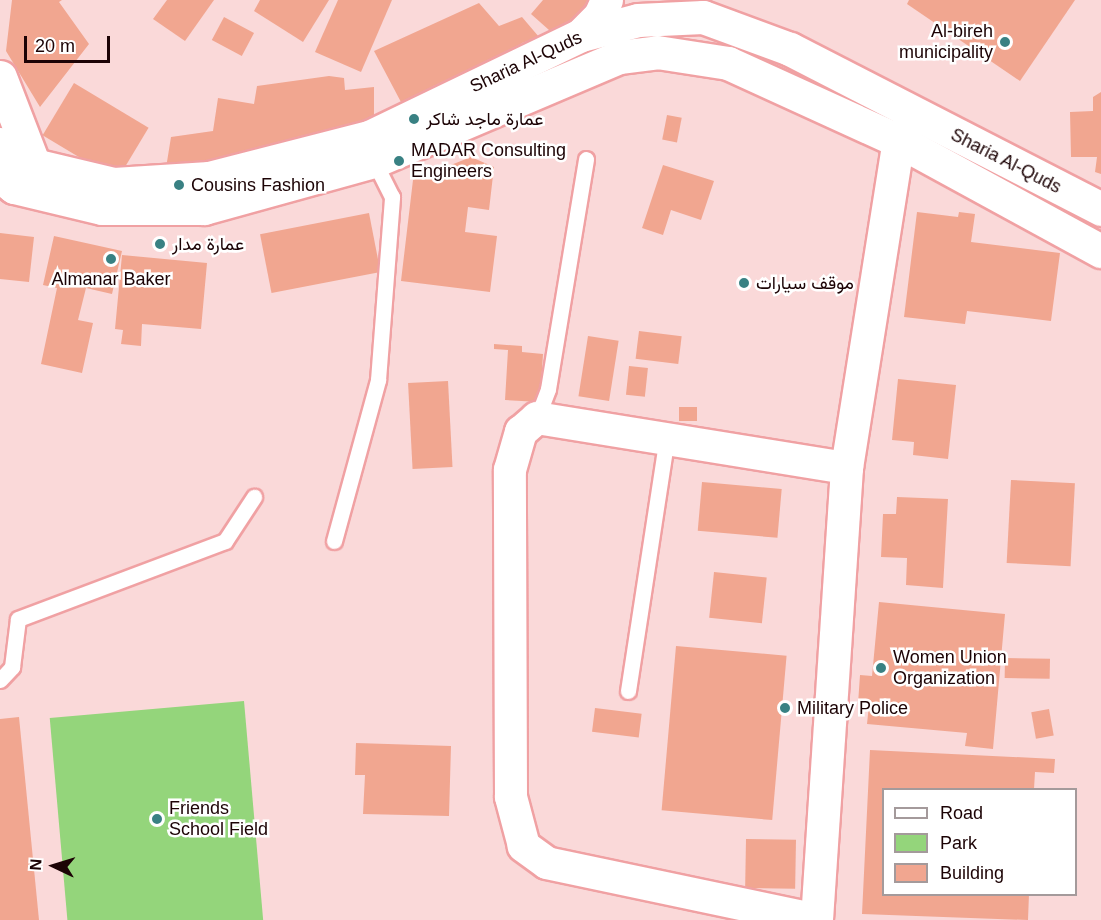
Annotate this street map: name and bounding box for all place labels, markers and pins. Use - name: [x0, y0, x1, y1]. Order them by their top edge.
- place label: Al-bireh municipality: [899, 21, 993, 63]
- marker: Al-bireh municipality: [998, 35, 1012, 49]
- place label: عمارة ماجد شاكر: [426, 108, 543, 130]
- marker: عمارة ماجد شاكر: [407, 112, 421, 126]
- place label: MADAR Consulting Engineers: [411, 140, 566, 182]
- marker: MADAR Consulting Engineers: [392, 154, 406, 168]
- place label: Cousins Fashion: [191, 174, 325, 196]
- marker: Cousins Fashion: [172, 178, 186, 192]
- place label: عمارة مدار: [172, 233, 244, 255]
- marker: عمارة مدار: [153, 237, 167, 251]
- marker: Almanar Baker: [104, 252, 118, 266]
- place label: Almanar Baker: [51, 268, 171, 290]
- place label: موقف سيارات: [756, 272, 854, 294]
- marker: موقف سيارات: [737, 276, 751, 290]
- place label: Women Union Organization: [893, 647, 1007, 690]
- marker: Women Union Organization: [874, 661, 888, 675]
- place label: Military Police: [797, 697, 908, 719]
- marker: Military Police: [778, 701, 792, 715]
- place label: Friends School Field: [169, 798, 268, 840]
- marker: Friends School Field: [150, 812, 164, 826]

